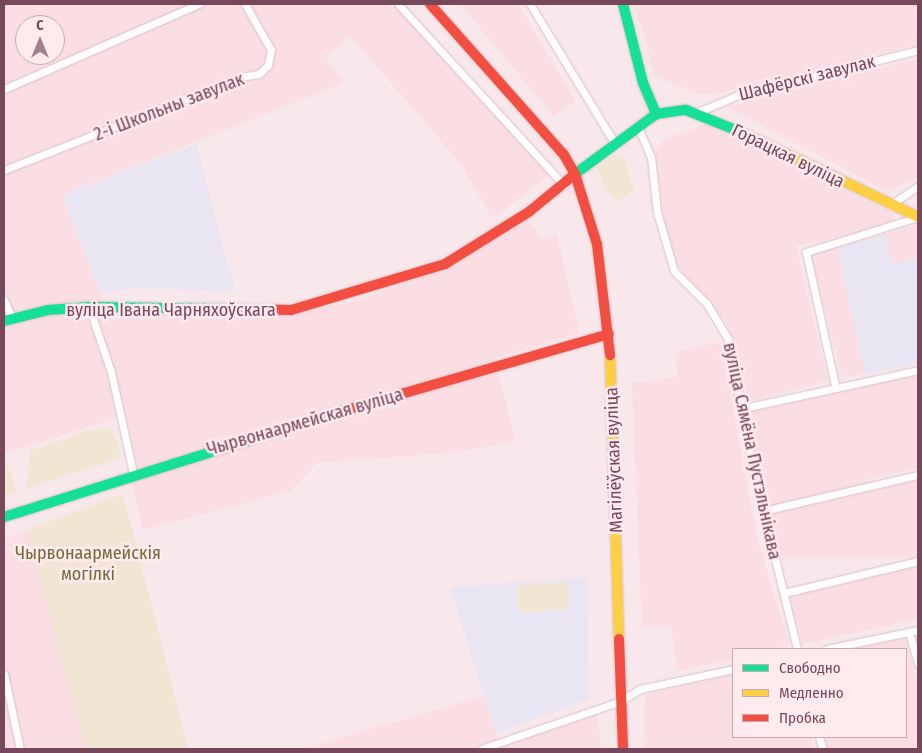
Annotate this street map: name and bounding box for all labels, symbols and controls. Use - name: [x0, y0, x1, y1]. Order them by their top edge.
- north arrow: [15, 15, 65, 65]
- text: С: [36, 17, 44, 34]
- street label: Шафёрскі завулак: [736, 51, 878, 105]
- street label: 2-і Школьны завулак: [91, 68, 247, 146]
- street label: Горацкая вуліца: [728, 119, 848, 193]
- street label: вуліца Івана Чарняхоўскага: [66, 299, 276, 321]
- street label: вуліца Сямёна Пустэльнікава: [718, 341, 786, 561]
- street label: Чырвонаармейская вуліца: [205, 384, 405, 460]
- street label: Магілёўская вуліца: [601, 387, 627, 533]
- park label: Чырвонаармейскія могілкі: [15, 543, 161, 586]
- legend: [732, 648, 907, 738]
- text: Свободно: [779, 659, 841, 677]
- text: Медленно: [779, 684, 844, 702]
- text: Пробка: [779, 709, 826, 727]

